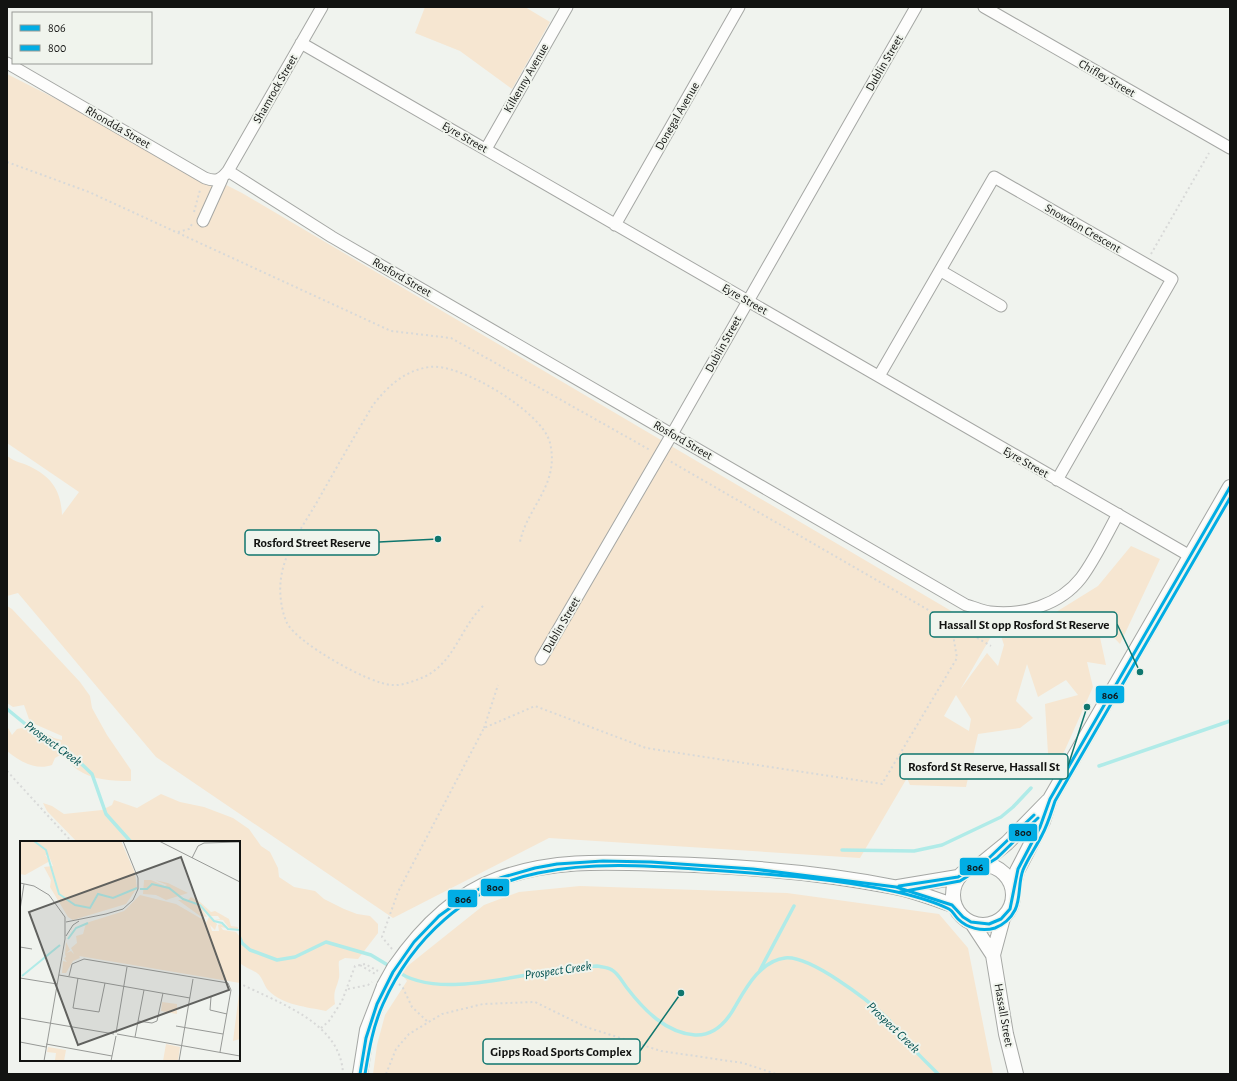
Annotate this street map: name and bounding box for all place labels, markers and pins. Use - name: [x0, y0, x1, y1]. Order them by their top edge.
- callout: Rosford Street Reserve: [245, 530, 379, 555]
- callout: Hassall St opp Rosford St Reserve: [930, 612, 1117, 637]
- callout: Rosford St Reserve, Hassall St: [900, 754, 1068, 779]
- callout: Gipps Road Sports Complex: [483, 1039, 640, 1064]

